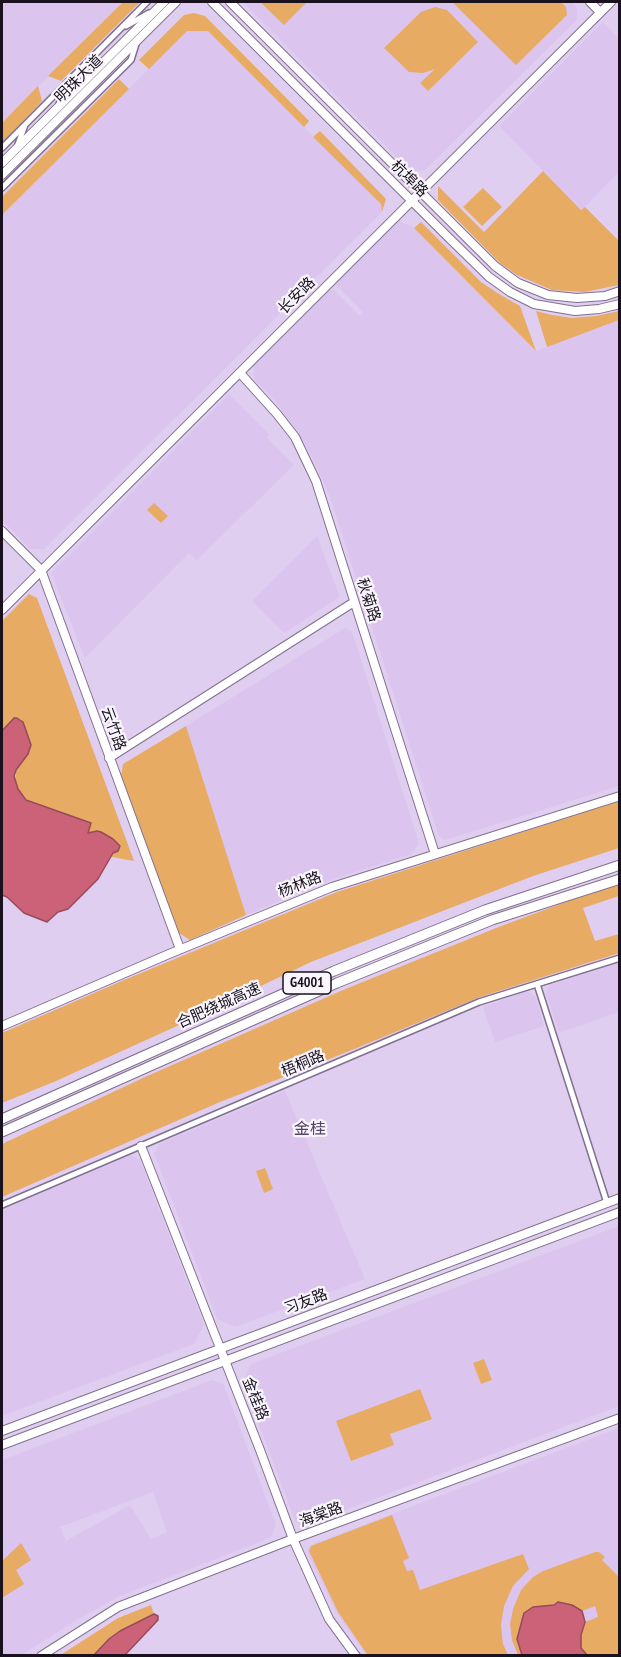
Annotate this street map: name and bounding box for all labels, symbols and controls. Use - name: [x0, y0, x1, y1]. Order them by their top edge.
- street label: 明珠大道: [51, 51, 107, 107]
- street label: 杭埠路: [387, 157, 431, 201]
- street label: 长安路: [275, 274, 319, 318]
- street label: 秋菊路: [352, 576, 384, 624]
- street label: 云竹路: [97, 705, 129, 753]
- street label: 杨林路: [276, 868, 324, 902]
- road number: G4001: [283, 972, 331, 994]
- street label: 合肥绕城高速: [174, 979, 264, 1033]
- street label: 梧桐路: [279, 1047, 327, 1081]
- district label: 金桂: [294, 1119, 326, 1139]
- street label: 习友路: [282, 1286, 330, 1318]
- street label: 金桂路: [238, 1375, 272, 1423]
- street label: 海棠路: [297, 1499, 345, 1531]

